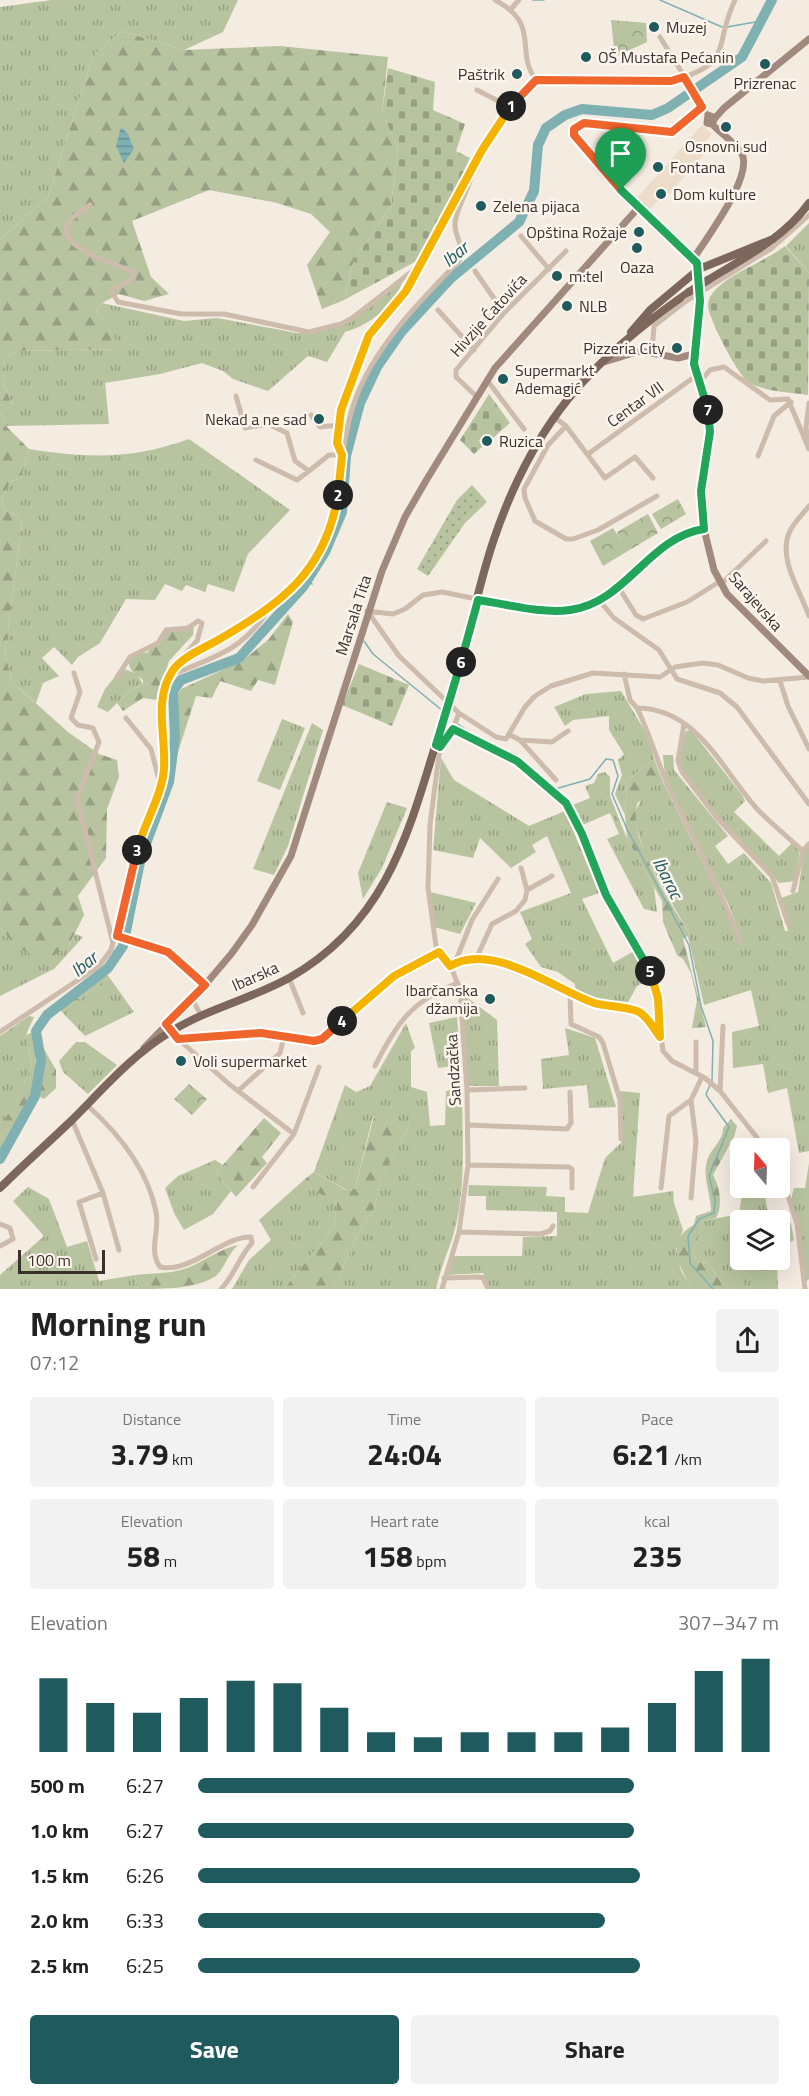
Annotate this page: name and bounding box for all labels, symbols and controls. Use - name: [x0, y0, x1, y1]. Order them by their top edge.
- place label: Muzej: [666, 15, 707, 39]
- marker: Muzej: [647, 20, 661, 34]
- place label: OŠ Mustafa Pećanin: [598, 45, 734, 69]
- marker: OŠ Mustafa Pećanin: [579, 50, 593, 64]
- marker: Prizrenac: [758, 57, 772, 71]
- place label: Paštrik: [458, 62, 505, 86]
- marker: Paštrik: [510, 67, 524, 81]
- place label: Prizrenac: [734, 71, 796, 95]
- pin: 1: [496, 91, 526, 121]
- text: 1: [507, 94, 515, 118]
- marker: Osnovni sud: [719, 120, 733, 134]
- pin: [595, 128, 646, 190]
- place label: Osnovni sud: [685, 134, 767, 158]
- icon: arrive: [604, 137, 637, 170]
- place label: Fontana: [670, 155, 725, 179]
- marker: Fontana: [651, 160, 665, 174]
- place label: Dom kulture: [673, 182, 756, 206]
- marker: Dom kulture: [654, 187, 668, 201]
- place label: Zelena pijaca: [493, 194, 580, 218]
- marker: Zelena pijaca: [474, 199, 488, 213]
- place label: Opština Rožaje: [526, 220, 627, 244]
- marker: Opština Rožaje: [632, 225, 646, 239]
- water label: Ibar: [436, 233, 476, 273]
- marker: Oaza: [630, 241, 644, 255]
- place label: Oaza: [620, 255, 654, 279]
- place label: m:tel: [569, 264, 603, 288]
- street label: Hivzije Ćatovića: [444, 268, 532, 362]
- marker: m:tel: [550, 269, 564, 283]
- place label: NLB: [579, 294, 607, 318]
- marker: NLB: [560, 299, 574, 313]
- place label: Pizzeria City: [583, 336, 665, 360]
- marker: Pizzeria City: [670, 341, 684, 355]
- place label: Supermarkt Ademagić: [515, 358, 595, 400]
- marker: Supermarkt Ademagić: [496, 372, 510, 386]
- street label: Centar VII: [602, 375, 668, 433]
- pin: 7: [693, 395, 723, 425]
- text: 7: [704, 398, 712, 422]
- place label: Nekad a ne sad: [205, 407, 307, 431]
- marker: Nekad a ne sad: [312, 412, 326, 426]
- place label: Ruzica: [499, 429, 543, 453]
- marker: Ruzica: [480, 434, 494, 448]
- pin: 2: [323, 480, 353, 510]
- text: 2: [334, 483, 342, 507]
- street label: Sarajevska: [723, 566, 789, 636]
- street label: Marsala Tita: [329, 572, 377, 658]
- pin: 6: [446, 647, 476, 677]
- text: 6: [457, 650, 465, 674]
- pin: 3: [122, 835, 152, 865]
- text: 3: [133, 838, 141, 862]
- water label: Ibarac: [646, 852, 691, 905]
- water label: Ibar: [65, 943, 105, 983]
- street label: Ibarska: [228, 955, 282, 997]
- pin: 5: [635, 956, 665, 986]
- text: 5: [646, 959, 654, 983]
- place label: Ibarčanska džamija: [406, 978, 478, 1020]
- marker: Ibarčanska džamija: [483, 992, 497, 1006]
- pin: 4: [327, 1006, 357, 1036]
- text: 4: [338, 1009, 346, 1033]
- street label: Sandzačka: [439, 1034, 467, 1106]
- place label: Voli supermarket: [193, 1049, 307, 1073]
- marker: Voli supermarket: [174, 1054, 188, 1068]
- north arrow: [730, 1138, 790, 1198]
- map controls: [730, 1138, 790, 1270]
- button: layers: [730, 1210, 790, 1270]
- scale bar: [18, 1247, 105, 1274]
- text: 100 m: [27, 1248, 71, 1272]
- text: Morning run: [30, 1299, 207, 1349]
- button: share: [716, 1309, 779, 1372]
- text: 07:12: [30, 1347, 79, 1378]
- text: Distance: [123, 1407, 181, 1431]
- text: Time: [388, 1407, 421, 1431]
- text: Pace: [641, 1407, 673, 1431]
- text: 3.79: [111, 1431, 169, 1477]
- text: 24:04: [367, 1431, 442, 1477]
- text: 6:21: [613, 1431, 671, 1477]
- text: km: [169, 1447, 193, 1471]
- text: /km: [671, 1447, 702, 1471]
- text: Elevation: [121, 1509, 183, 1533]
- text: Heart rate: [370, 1509, 439, 1533]
- text: kcal: [644, 1509, 670, 1533]
- text: 58: [127, 1533, 160, 1579]
- text: 158: [362, 1533, 413, 1579]
- text: 235: [632, 1533, 682, 1579]
- text: m: [160, 1549, 177, 1573]
- text: bpm: [413, 1549, 447, 1573]
- text: Elevation: [30, 1607, 108, 1638]
- text: 307–347 m: [678, 1607, 779, 1638]
- text: 500 m: [30, 1770, 85, 1801]
- text: 6:27: [126, 1770, 164, 1801]
- text: 1.0 km: [30, 1815, 89, 1846]
- text: 6:27: [126, 1815, 164, 1846]
- text: 1.5 km: [30, 1860, 89, 1891]
- text: 6:26: [126, 1860, 164, 1891]
- text: 2.0 km: [30, 1905, 89, 1936]
- text: 6:33: [126, 1905, 164, 1936]
- text: 2.5 km: [30, 1950, 89, 1981]
- text: 6:25: [126, 1950, 164, 1981]
- button: Save: [30, 2015, 399, 2084]
- button: Share: [411, 2015, 779, 2084]

